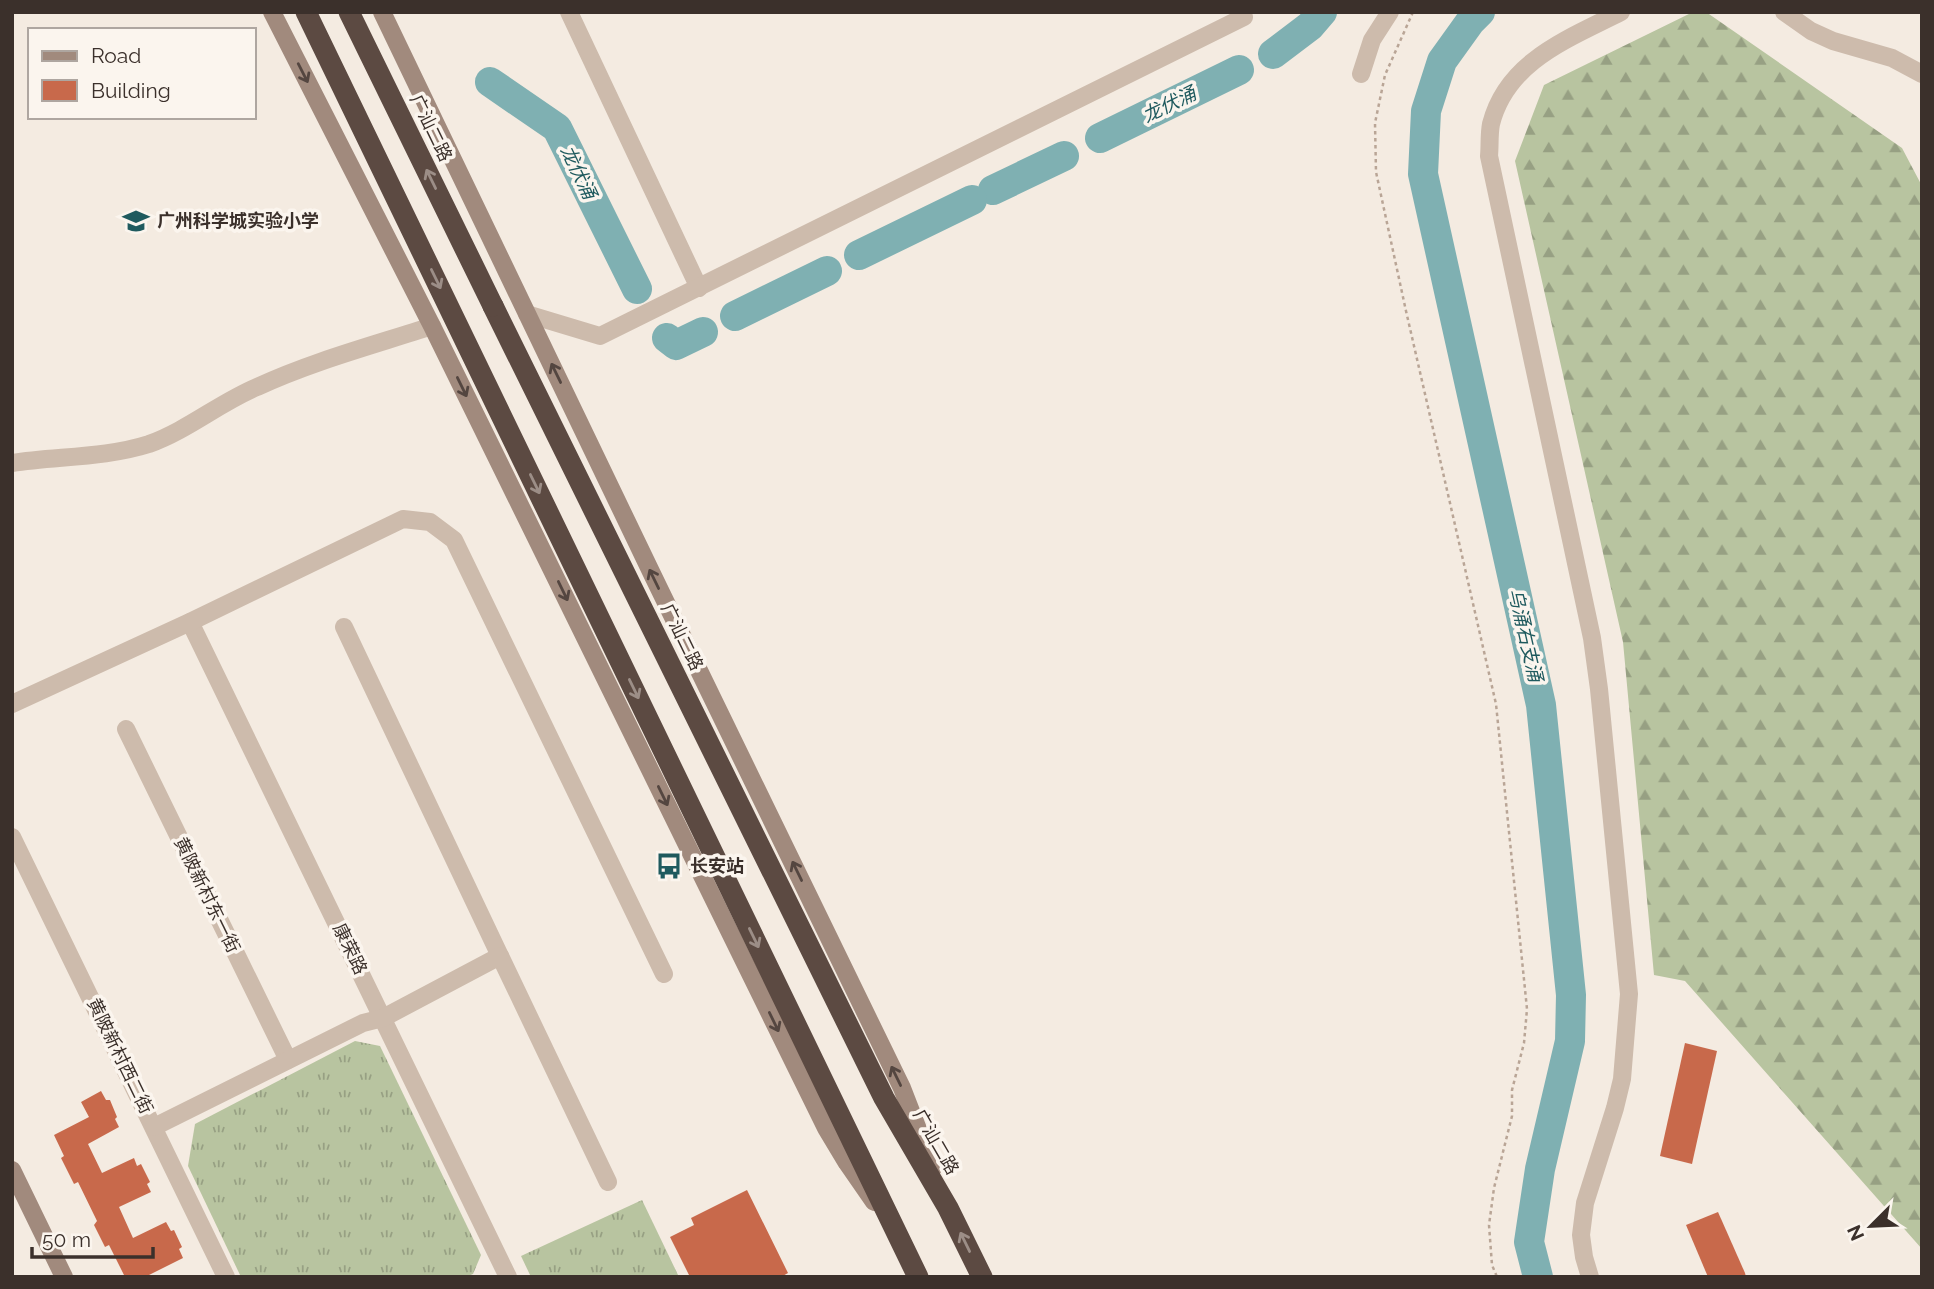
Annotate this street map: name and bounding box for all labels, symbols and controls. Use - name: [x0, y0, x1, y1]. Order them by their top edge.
- legend: [28, 28, 256, 119]
- text: Road: [91, 43, 141, 68]
- one-way arrow: [297, 62, 310, 83]
- text: Building: [91, 78, 171, 103]
- water label: 龙伏涌: [1139, 81, 1201, 126]
- street label: 广汕二路: [406, 91, 457, 165]
- water label: 龙伏涌: [557, 142, 602, 204]
- one-way arrow: [423, 169, 437, 190]
- school or university icon: 广州科学城实验小学: [121, 206, 151, 236]
- place label: 广州科学城实验小学: [157, 210, 319, 231]
- one-way arrow: [430, 268, 443, 289]
- one-way arrow: [548, 363, 561, 384]
- one-way arrow: [456, 376, 470, 397]
- one-way arrow: [529, 473, 542, 494]
- one-way arrow: [647, 569, 660, 590]
- one-way arrow: [557, 580, 570, 601]
- water label: 乌涌右支涌: [1505, 586, 1548, 686]
- street label: 广汕二路: [657, 600, 708, 674]
- one-way arrow: [628, 678, 641, 699]
- one-way arrow: [657, 785, 671, 806]
- street label: 黄陂新村东一街: [170, 834, 245, 956]
- bus stop icon: 长安站: [654, 851, 684, 881]
- place label: 长安站: [690, 855, 744, 876]
- one-way arrow: [789, 861, 803, 882]
- street label: 康荣路: [329, 920, 372, 978]
- one-way arrow: [748, 927, 762, 948]
- street label: 黄陂新村西二街: [83, 995, 158, 1117]
- one-way arrow: [768, 1011, 782, 1032]
- one-way arrow: [889, 1066, 903, 1087]
- street label: 广汕二路: [909, 1105, 964, 1178]
- north arrow: [1836, 1191, 1906, 1261]
- scale bar: [32, 1216, 152, 1260]
- text: N: [1842, 1222, 1868, 1244]
- text: 50 m: [42, 1227, 91, 1252]
- one-way arrow: [957, 1232, 971, 1253]

